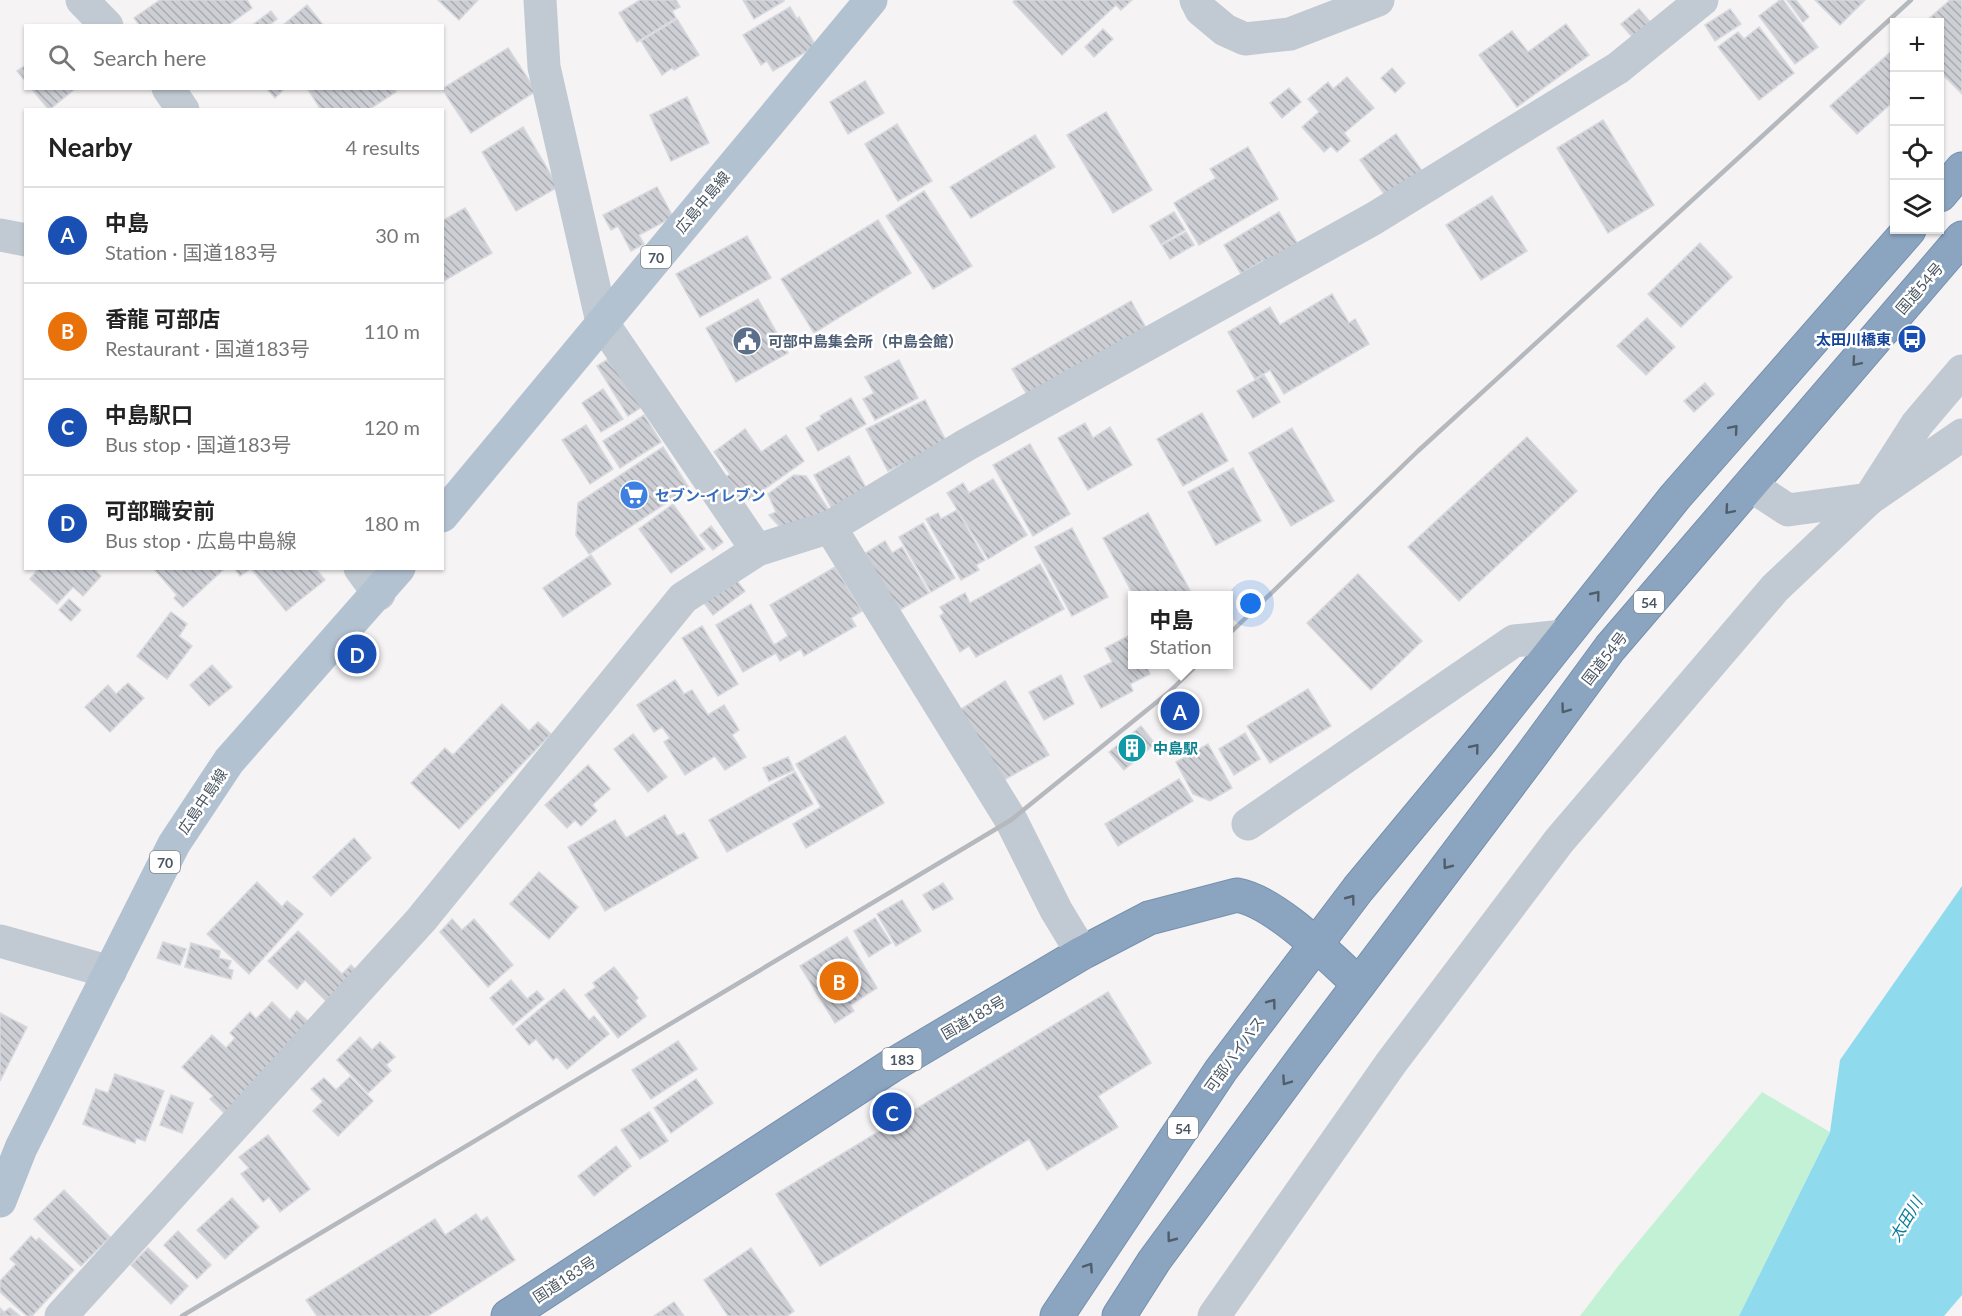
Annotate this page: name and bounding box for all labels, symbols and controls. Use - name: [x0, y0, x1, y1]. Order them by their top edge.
- map controls: [1890, 18, 1944, 234]
- button: +: [1890, 18, 1944, 72]
- search box: [24, 24, 444, 90]
- icon: search: [45, 41, 78, 74]
- text: Search here: [93, 44, 206, 71]
- button: −: [1890, 72, 1944, 126]
- button: locate: [1890, 126, 1944, 180]
- text: Nearby: [48, 131, 133, 163]
- text: 4 results: [345, 135, 420, 159]
- street label: 広島中島線: [671, 167, 733, 237]
- button: layers: [1890, 180, 1944, 234]
- text: 中島: [105, 209, 149, 236]
- text: A: [61, 223, 74, 247]
- text: 30 m: [375, 223, 420, 247]
- text: Station · 国道183号: [105, 240, 277, 264]
- road number: 70: [641, 246, 671, 268]
- street label: 国道54号: [1892, 259, 1946, 317]
- text: 香龍 可部店: [105, 305, 220, 332]
- text: B: [61, 319, 74, 343]
- text: 110 m: [364, 319, 420, 343]
- bus stop icon: 太田川橋東: [1896, 323, 1928, 355]
- public building icon: 可部中島集会所（中島会館）: [731, 325, 763, 357]
- place label: 太田川橋東: [1816, 330, 1891, 348]
- place label: 可部中島集会所（中島会館）: [768, 332, 963, 350]
- text: Restaurant · 国道183号: [105, 336, 310, 360]
- one-way arrow: [1852, 355, 1863, 366]
- text: 中島駅口: [105, 401, 193, 428]
- text: C: [61, 415, 74, 439]
- text: 120 m: [364, 415, 420, 439]
- one-way arrow: [1727, 425, 1738, 436]
- text: Bus stop · 国道183号: [105, 432, 291, 456]
- supermarket icon: セブン-イレブン: [618, 479, 650, 511]
- place label: セブン-イレブン: [655, 486, 766, 504]
- text: 可部職安前: [105, 497, 215, 524]
- one-way arrow: [1725, 503, 1736, 514]
- text: D: [60, 511, 75, 535]
- text: 180 m: [364, 511, 420, 535]
- text: Bus stop · 広島中島線: [105, 528, 296, 552]
- your location: [1236, 589, 1265, 618]
- one-way arrow: [1588, 590, 1599, 601]
- popup: [1128, 591, 1233, 669]
- road number: 54: [1634, 591, 1664, 613]
- text: 中島: [1149, 606, 1193, 633]
- street label: 国道54号: [1578, 628, 1630, 688]
- pin: D: [338, 632, 376, 676]
- text: Station: [1149, 634, 1212, 658]
- pin: A: [1160, 688, 1200, 734]
- one-way arrow: [1561, 703, 1572, 714]
- building icon: 中島駅: [1116, 732, 1148, 764]
- place label: 中島駅: [1153, 739, 1198, 757]
- one-way arrow: [1468, 744, 1479, 755]
- street label: 広島中島線: [174, 765, 230, 837]
- road number: 70: [150, 851, 180, 873]
- one-way arrow: [1444, 858, 1455, 869]
- one-way arrow: [1344, 894, 1355, 905]
- pin: B: [820, 958, 858, 1004]
- street label: 国道183号: [938, 991, 1008, 1043]
- one-way arrow: [1264, 999, 1275, 1010]
- street label: 可部バイパス: [1200, 1012, 1268, 1096]
- road number: 183: [882, 1048, 922, 1070]
- one-way arrow: [1283, 1075, 1294, 1086]
- pin: C: [872, 1090, 912, 1134]
- road number: 54: [1168, 1117, 1198, 1139]
- water label: 太田川: [1884, 1192, 1927, 1244]
- one-way arrow: [1167, 1232, 1178, 1243]
- street label: 国道183号: [529, 1252, 599, 1306]
- one-way arrow: [1082, 1263, 1093, 1274]

